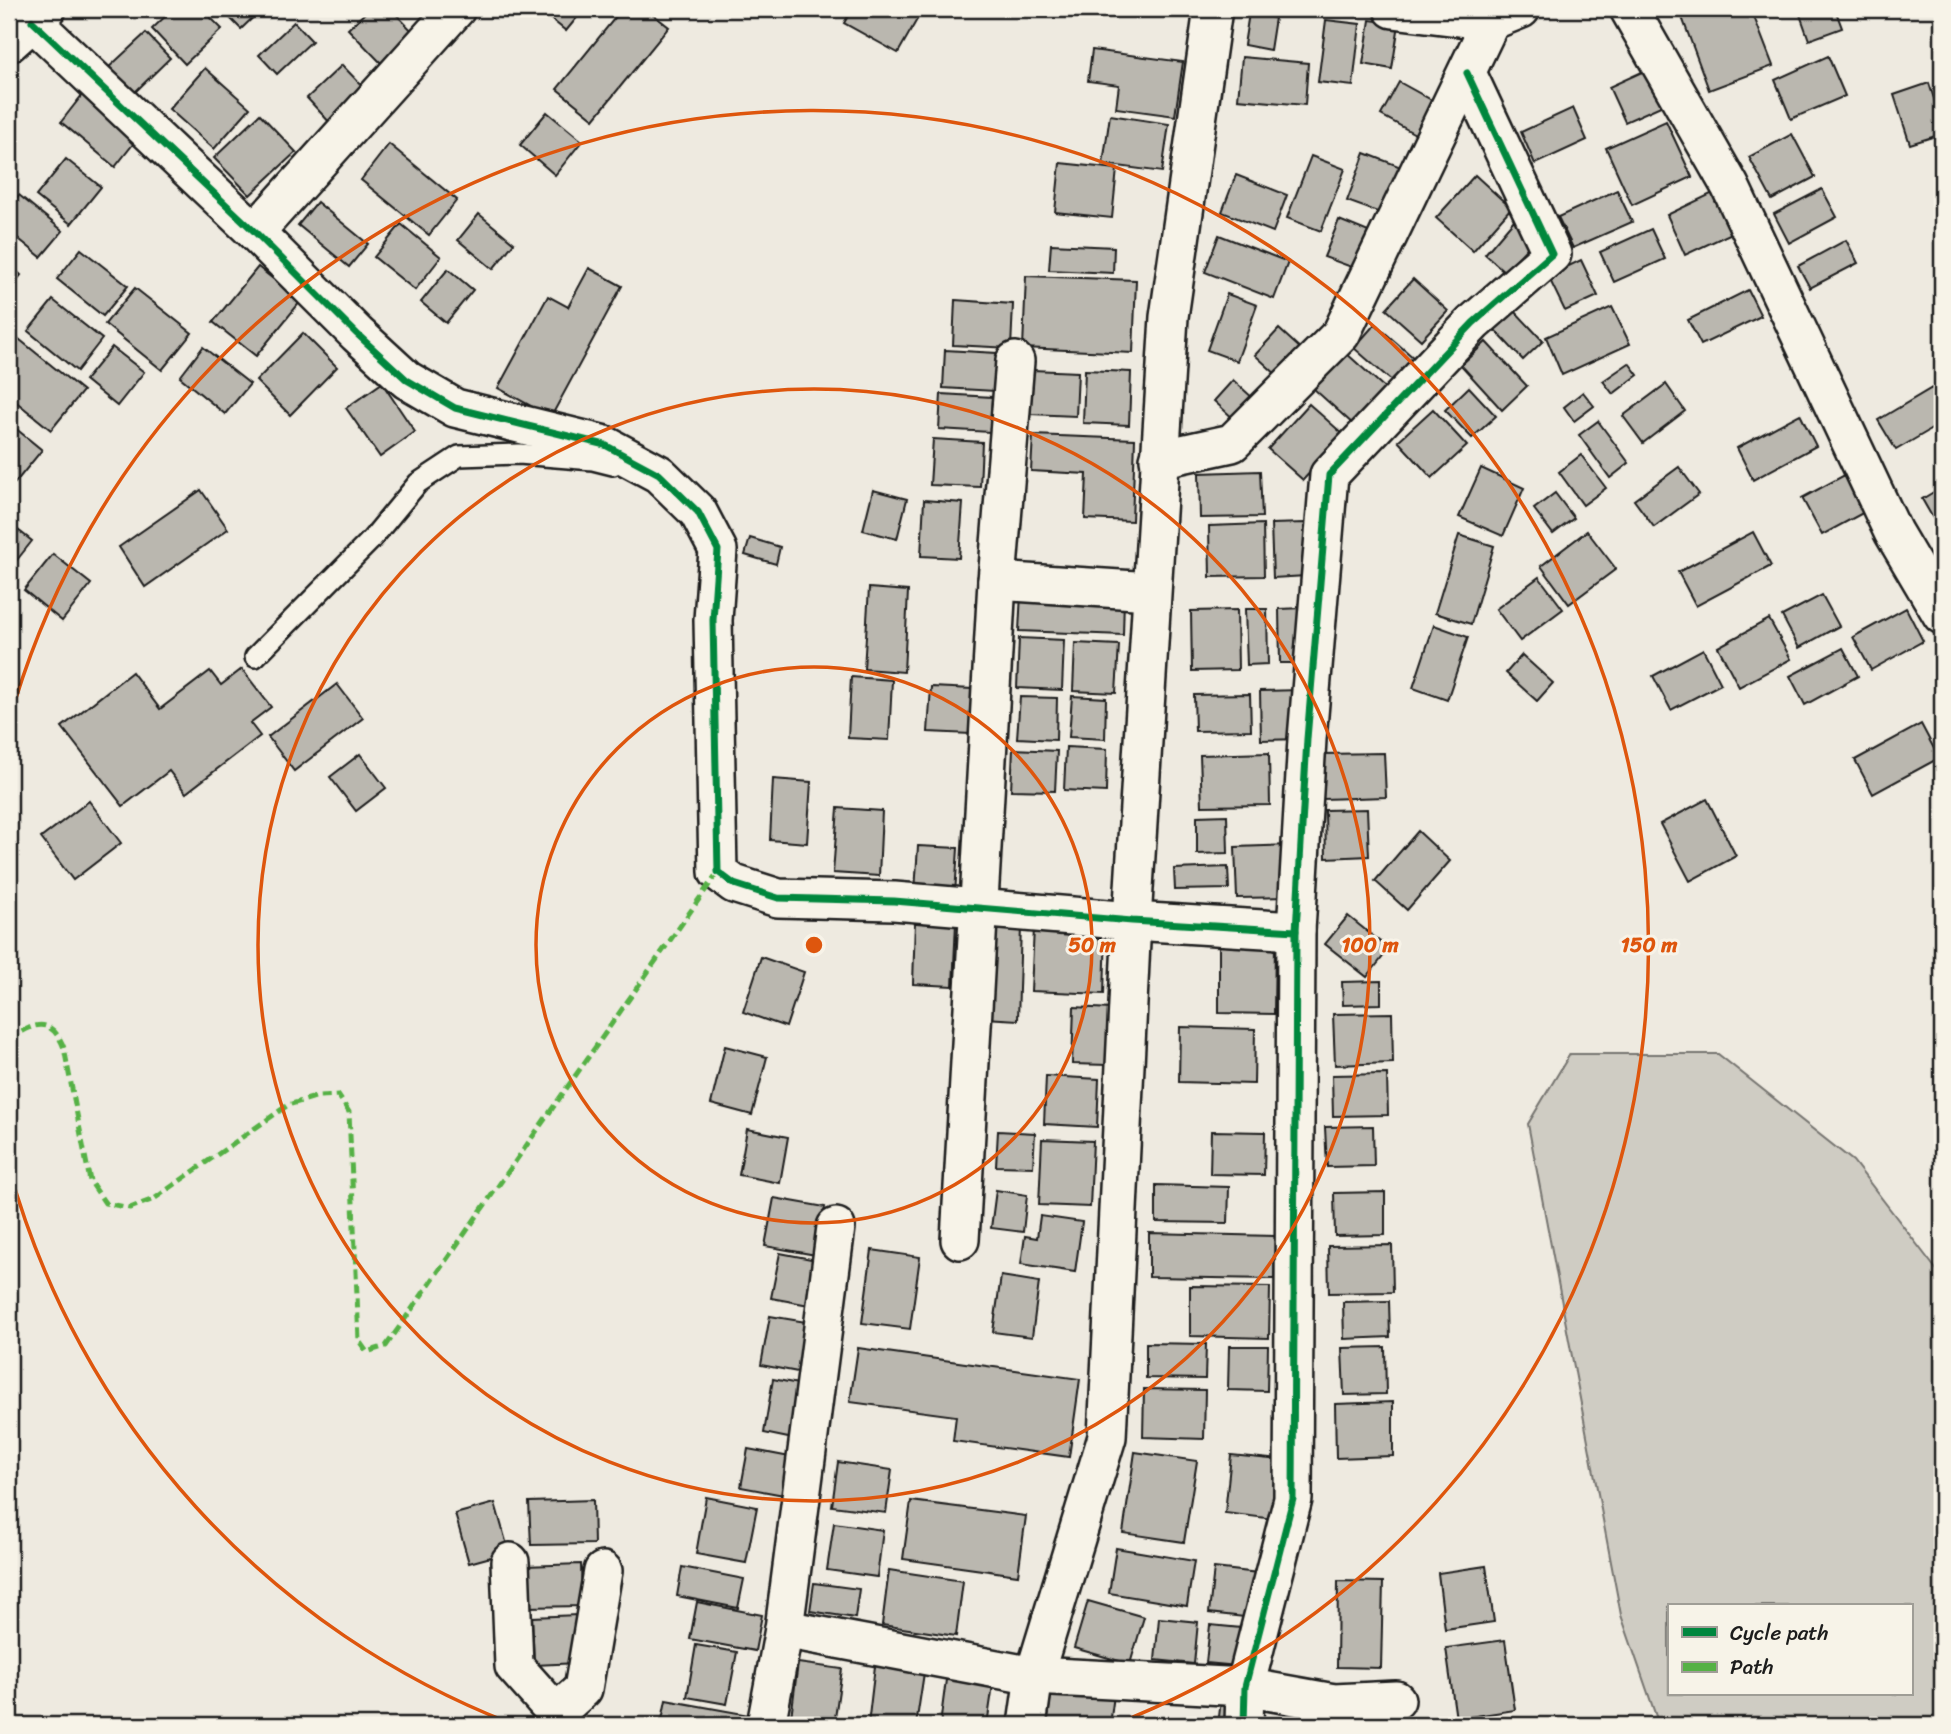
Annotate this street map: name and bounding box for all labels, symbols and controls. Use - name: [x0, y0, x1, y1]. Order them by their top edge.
- text: 50 m: [1068, 926, 1117, 964]
- text: 100 m: [1341, 926, 1399, 964]
- text: 150 m: [1621, 926, 1678, 964]
- centre of rings: [802, 933, 826, 957]
- legend: [1668, 1604, 1912, 1696]
- text: Cycle path: [1730, 1614, 1829, 1652]
- text: Path: [1730, 1648, 1773, 1686]

